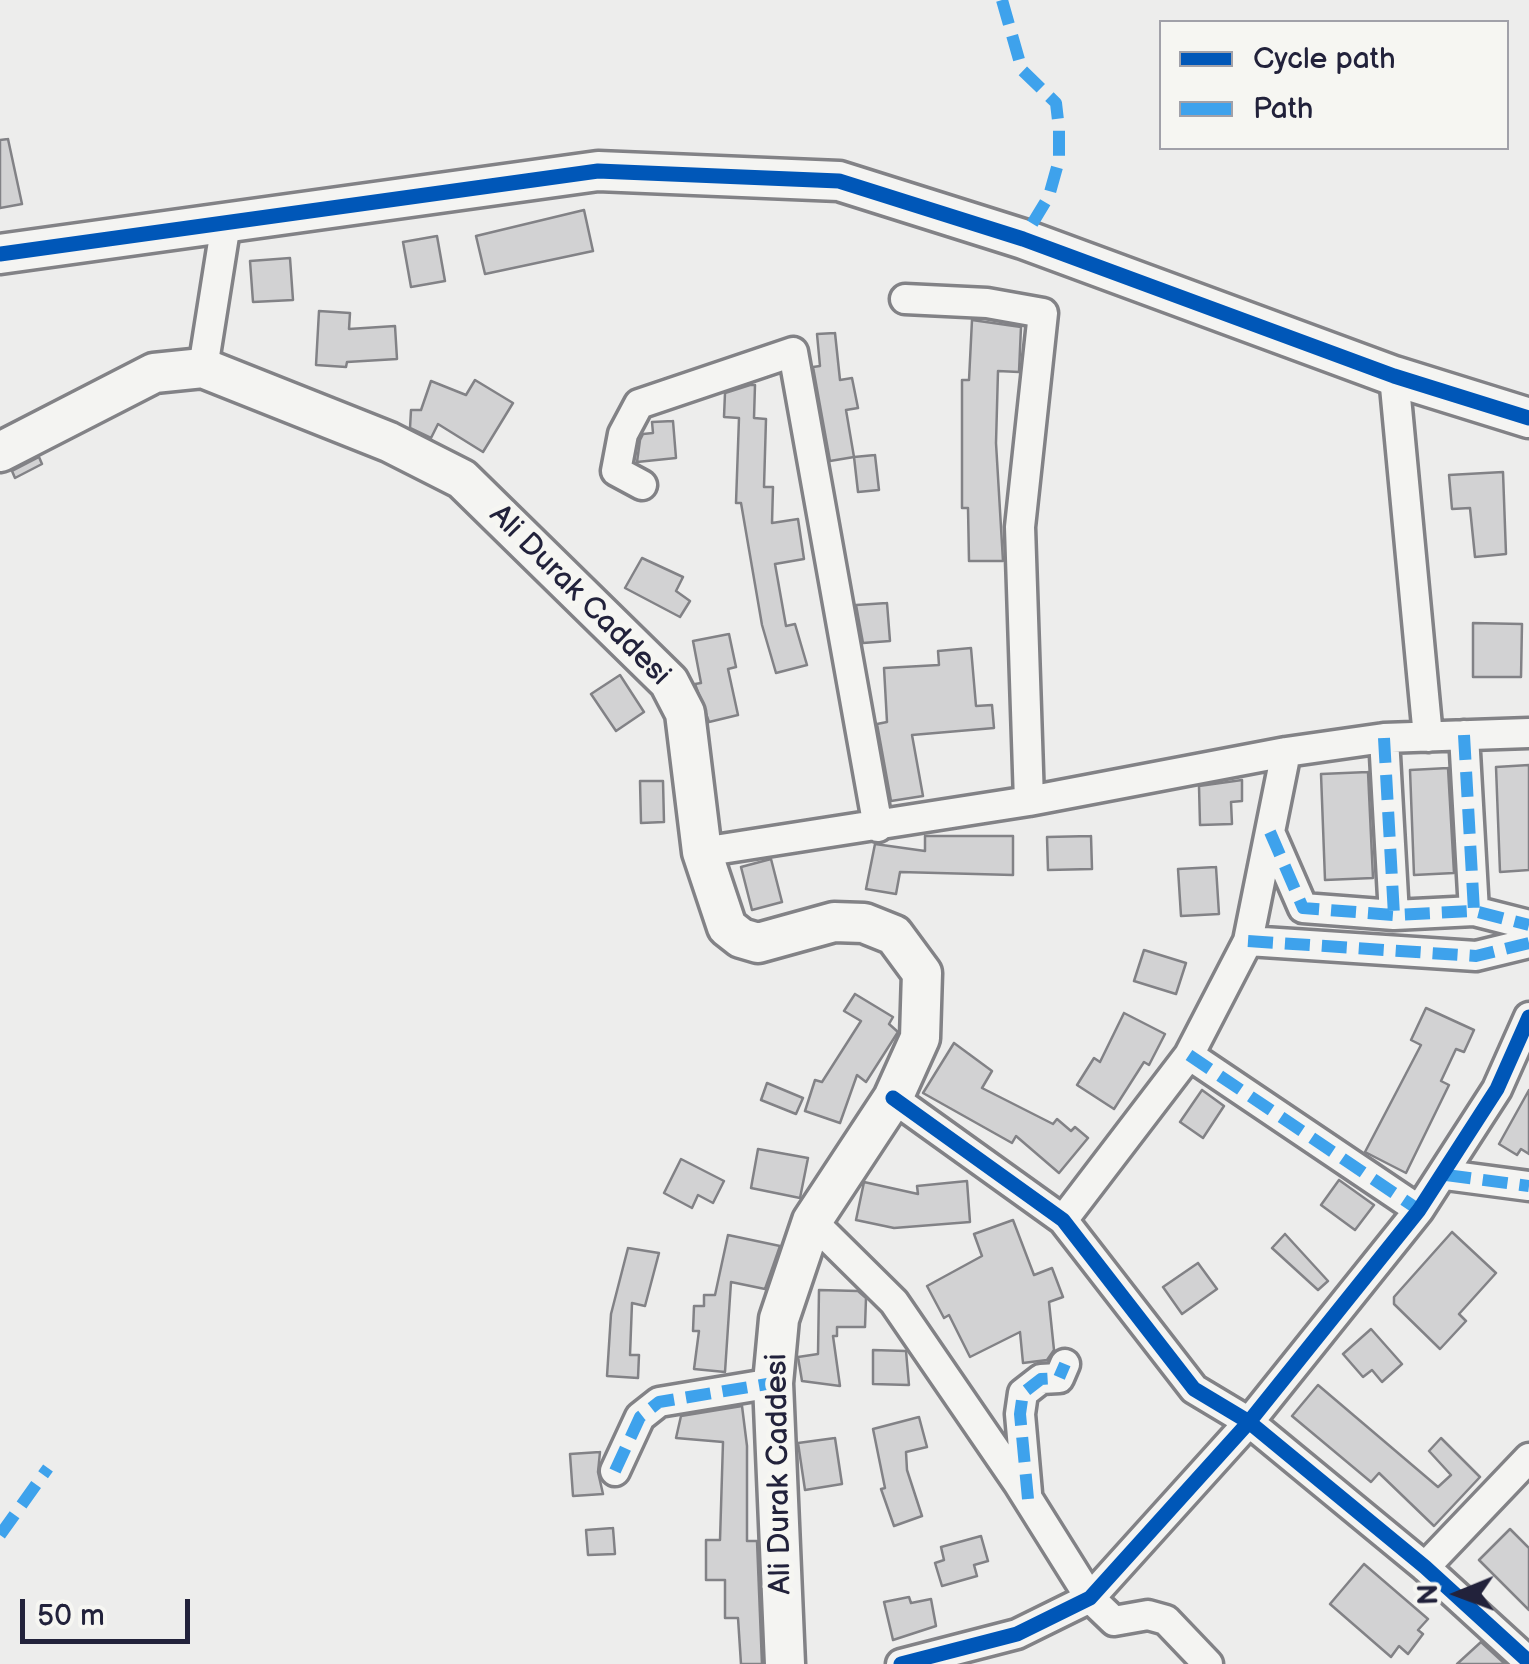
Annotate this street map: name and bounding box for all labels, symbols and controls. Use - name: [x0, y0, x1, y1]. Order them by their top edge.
- legend: [1159, 20, 1509, 150]
- text: Cycle path: [1253, 41, 1396, 77]
- text: Path: [1253, 91, 1313, 127]
- street label: Ali Durak Caddesi: [481, 498, 677, 694]
- street label: Ali Durak Caddesi: [760, 1353, 800, 1595]
- north arrow: [1409, 1544, 1509, 1644]
- scale bar: [25, 1579, 195, 1641]
- text: N: [1412, 1584, 1445, 1605]
- text: 50 m: [37, 1598, 105, 1634]

